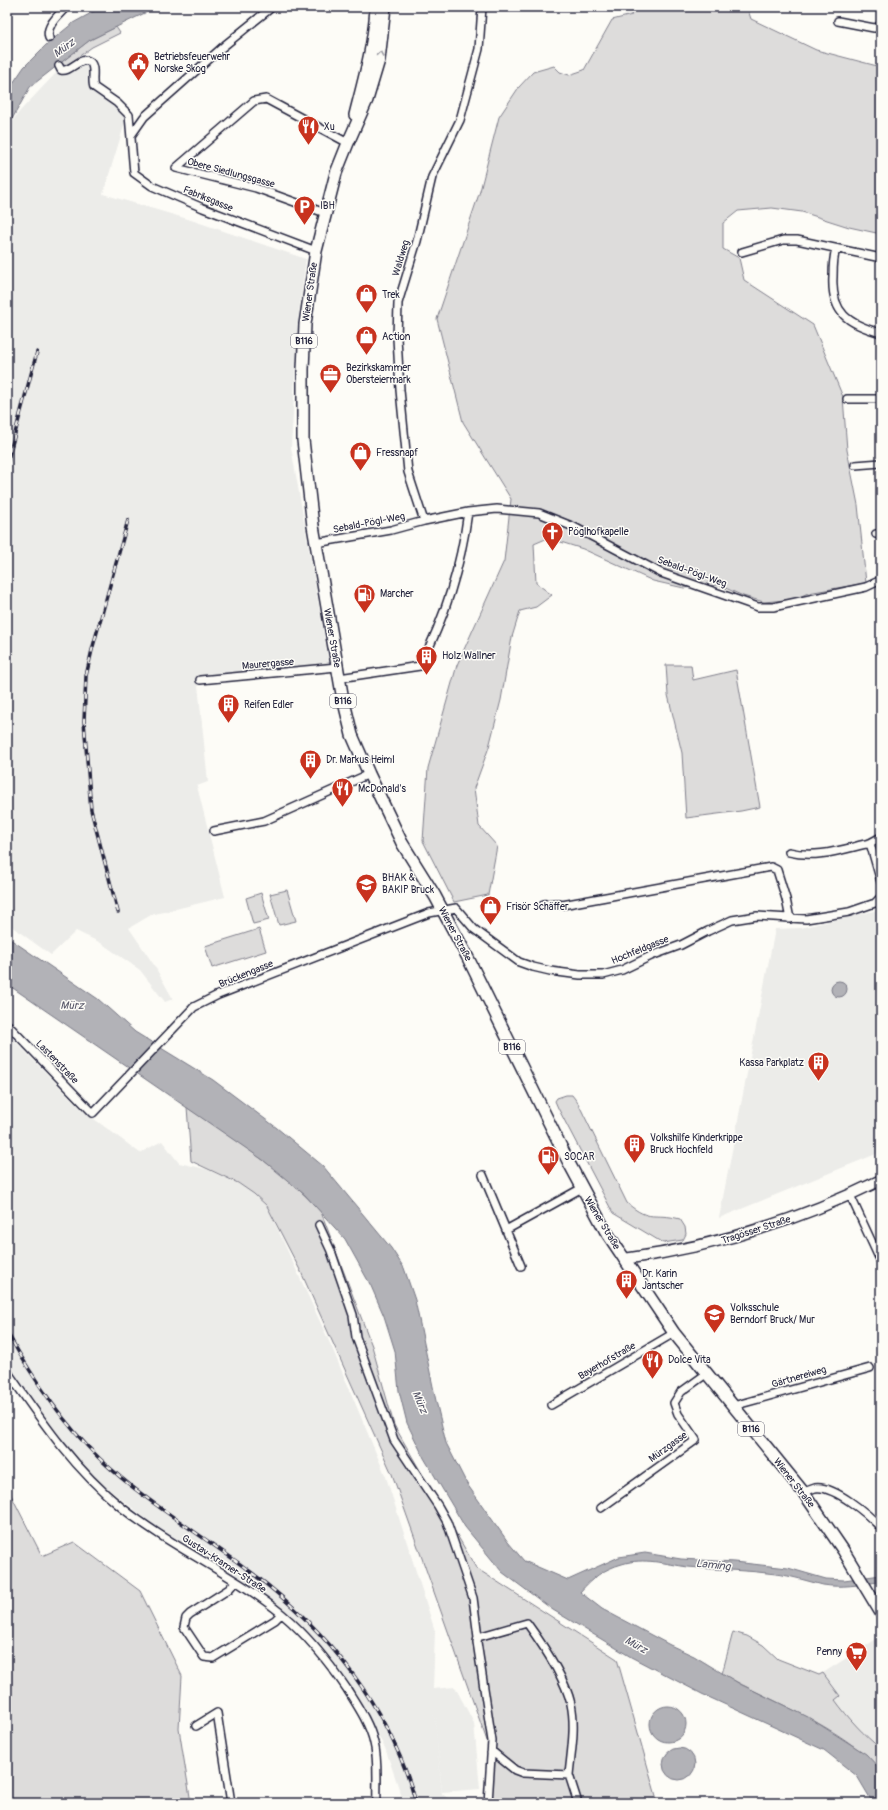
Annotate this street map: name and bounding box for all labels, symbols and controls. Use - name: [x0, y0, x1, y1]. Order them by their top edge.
- water label: Mürz: [51, 35, 78, 60]
- public building icon: Betriebsfeuerwehr Norske Skog: [125, 50, 151, 83]
- place label: Betriebsfeuerwehr Norske Skog: [154, 51, 231, 75]
- one-way arrow: [375, 51, 384, 57]
- restaurant icon: Xu: [295, 114, 321, 147]
- place label: Xu: [324, 121, 335, 133]
- street label: Obere Siedlungsgasse: [186, 156, 276, 190]
- street label: Fabriksgasse: [181, 184, 235, 214]
- parking icon: IBH: [291, 193, 317, 226]
- place label: IBH: [320, 200, 335, 212]
- street label: Waldweg: [390, 238, 412, 278]
- street label: Wiener Straße: [300, 261, 320, 322]
- shop icon: Trek: [354, 282, 380, 315]
- place label: Trek: [382, 289, 401, 301]
- shop icon: Action: [353, 324, 379, 357]
- place label: Action: [382, 331, 411, 343]
- road number: B116: [291, 334, 317, 348]
- office icon: Bezirkskammer Obersteiermark: [318, 361, 344, 394]
- place label: Bezirkskammer Obersteiermark: [346, 362, 412, 386]
- shop icon: Fressnapf: [347, 440, 373, 473]
- place label: Fressnapf: [376, 447, 418, 459]
- street label: Sebald-Pögl-Weg: [332, 510, 406, 536]
- church icon: Pöglhofkapelle: [539, 519, 565, 552]
- place label: Pöglhofkapelle: [568, 526, 629, 538]
- street label: Sebald-Pögl-Weg: [656, 554, 728, 590]
- fuel station icon: Marcher: [351, 581, 377, 614]
- place label: Marcher: [380, 588, 414, 600]
- street label: Wiener Straße: [321, 607, 343, 669]
- building icon: Holz Wallner: [414, 643, 440, 676]
- place label: Holz Wallner: [442, 650, 496, 662]
- street label: Maurergasse: [242, 656, 295, 672]
- building icon: Reifen Edler: [216, 692, 242, 725]
- road number: B116: [330, 694, 356, 708]
- place label: Reifen Edler: [244, 699, 294, 711]
- building icon: Dr. Markus Heiml: [298, 747, 324, 780]
- place label: Dr. Markus Heiml: [326, 754, 395, 766]
- restaurant icon: McDonald's: [330, 776, 356, 809]
- place label: McDonald's: [358, 783, 406, 795]
- school or university icon: BHAK & BAKIP Bruck: [353, 871, 379, 904]
- place label: BHAK & BAKIP Bruck: [382, 872, 435, 896]
- shop icon: Frisör Schäffer: [478, 894, 504, 927]
- place label: Frisör Schäffer: [506, 901, 569, 913]
- street label: Wiener Straße: [436, 905, 474, 963]
- street label: Hochfeldgasse: [610, 933, 670, 967]
- street label: Brückengasse: [217, 958, 275, 990]
- water label: Mürz: [60, 999, 85, 1012]
- street label: Lastenstraße: [33, 1038, 81, 1086]
- road number: B116: [499, 1040, 525, 1054]
- building icon: Kassa Parkplatz: [806, 1050, 832, 1083]
- place label: Kassa Parkplatz: [739, 1057, 804, 1069]
- building icon: Volkshilfe Kinderkrippe Bruck Hochfeld: [621, 1131, 647, 1164]
- place label: Volkshilfe Kinderkrippe Bruck Hochfeld: [650, 1132, 743, 1156]
- fuel station icon: SOCAR: [535, 1144, 561, 1177]
- place label: SOCAR: [564, 1151, 595, 1163]
- street label: Wiener Straße: [581, 1194, 623, 1252]
- street label: Tragösser Straße: [720, 1213, 792, 1247]
- building icon: Dr. Karin Jantscher: [614, 1267, 640, 1300]
- place label: Dr. Karin Jantscher: [642, 1268, 684, 1292]
- school or university icon: Volksschule Berndorf Bruck/ Mur: [702, 1301, 728, 1334]
- place label: Volksschule Berndorf Bruck/ Mur: [730, 1302, 815, 1326]
- street label: Bayerhofstraße: [576, 1340, 638, 1382]
- restaurant icon: Dolce Vita: [639, 1347, 665, 1380]
- place label: Dolce Vita: [668, 1354, 711, 1366]
- street label: Gärtnereiweg: [770, 1363, 828, 1391]
- water label: Mürz: [409, 1389, 431, 1416]
- road number: B116: [738, 1422, 764, 1436]
- street label: Mürzgasse: [646, 1429, 690, 1465]
- street label: Wiener Straße: [771, 1456, 817, 1510]
- street label: Gustav-Kramer-Straße: [180, 1532, 268, 1596]
- water label: Laming: [695, 1557, 732, 1573]
- water label: Mürz: [623, 1634, 650, 1657]
- supermarket icon: Penny: [844, 1639, 870, 1672]
- place label: Penny: [816, 1646, 843, 1658]

